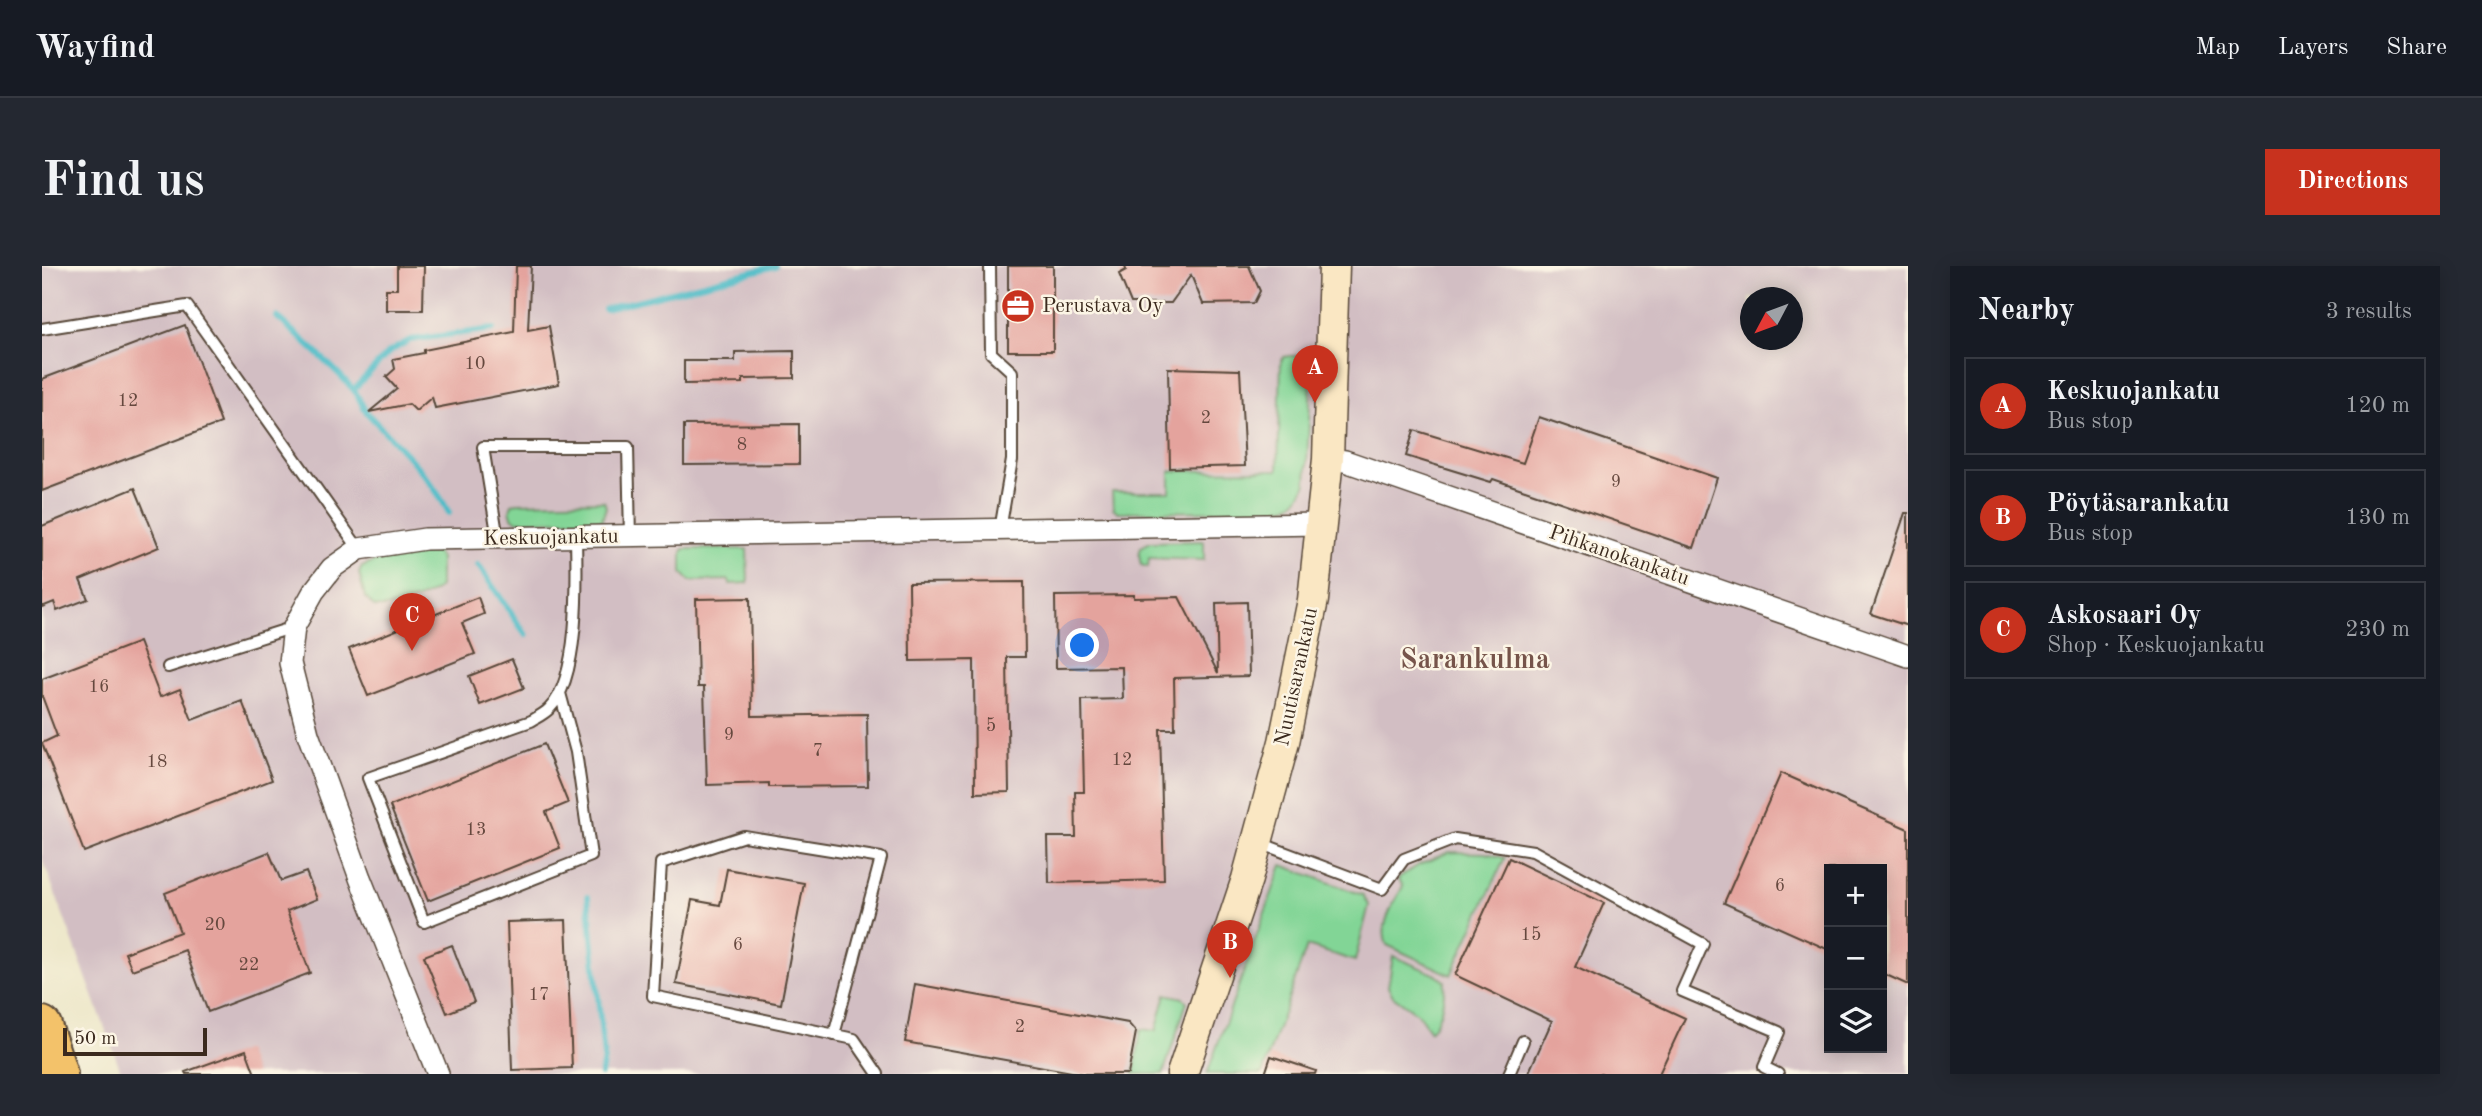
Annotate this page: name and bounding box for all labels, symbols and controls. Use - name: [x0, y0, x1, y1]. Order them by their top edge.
- text: Wayfind: [35, 32, 155, 65]
- text: Map: [2196, 36, 2240, 60]
- text: Layers: [2278, 36, 2348, 60]
- text: Share: [2386, 36, 2447, 60]
- button: Directions: [2265, 149, 2440, 215]
- text: Find us: [42, 158, 205, 207]
- office icon: Perustava Oy: [999, 287, 1037, 325]
- north arrow: [1740, 287, 1803, 350]
- place label: Perustava Oy: [1042, 296, 1163, 317]
- text: Nearby: [1978, 296, 2075, 326]
- text: 3 results: [2326, 300, 2412, 323]
- pin: A: [1292, 345, 1338, 403]
- house number: 10: [465, 355, 485, 373]
- text: Keskuojankatu: [2047, 379, 2220, 405]
- house number: 12: [118, 392, 138, 410]
- text: A: [1994, 394, 2012, 417]
- text: 120 m: [2345, 394, 2410, 417]
- house number: 2: [1201, 409, 1211, 427]
- text: Bus stop: [2047, 410, 2133, 433]
- house number: 8: [737, 436, 747, 454]
- house number: 9: [1611, 473, 1621, 491]
- text: Pöytäsarankatu: [2047, 491, 2230, 517]
- text: B: [1995, 506, 2011, 529]
- text: 130 m: [2345, 506, 2410, 529]
- street label: Pihkanokankatu: [1546, 522, 1692, 590]
- text: Bus stop: [2047, 522, 2133, 545]
- street label: Keskuojankatu: [483, 526, 619, 550]
- pin: C: [389, 593, 435, 651]
- text: Askosaari Oy: [2047, 603, 2201, 629]
- street label: Nuutisarankatu: [1272, 606, 1322, 748]
- text: C: [1995, 618, 2011, 641]
- text: 230 m: [2345, 618, 2410, 641]
- your location: [1065, 628, 1099, 662]
- text: Shop · Keskuojankatu: [2047, 634, 2265, 657]
- district label: Sarankulma: [1400, 647, 1550, 675]
- house number: 16: [89, 678, 109, 696]
- house number: 5: [986, 717, 996, 735]
- house number: 9: [724, 726, 734, 744]
- house number: 7: [813, 742, 823, 760]
- house number: 12: [1112, 751, 1132, 769]
- house number: 18: [147, 753, 167, 771]
- house number: 13: [466, 821, 486, 839]
- map controls: [1824, 864, 1887, 1053]
- button: +: [1824, 864, 1887, 927]
- house number: 6: [1775, 877, 1785, 895]
- house number: 20: [205, 916, 225, 934]
- pin: B: [1207, 920, 1253, 978]
- house number: 15: [1521, 926, 1541, 944]
- button: −: [1824, 927, 1887, 990]
- house number: 6: [733, 936, 743, 954]
- house number: 22: [239, 956, 259, 974]
- house number: 17: [529, 986, 549, 1004]
- button: layers: [1824, 990, 1887, 1053]
- house number: 2: [1015, 1018, 1025, 1036]
- scale bar: [63, 1025, 206, 1057]
- text: 50 m: [74, 1030, 116, 1049]

